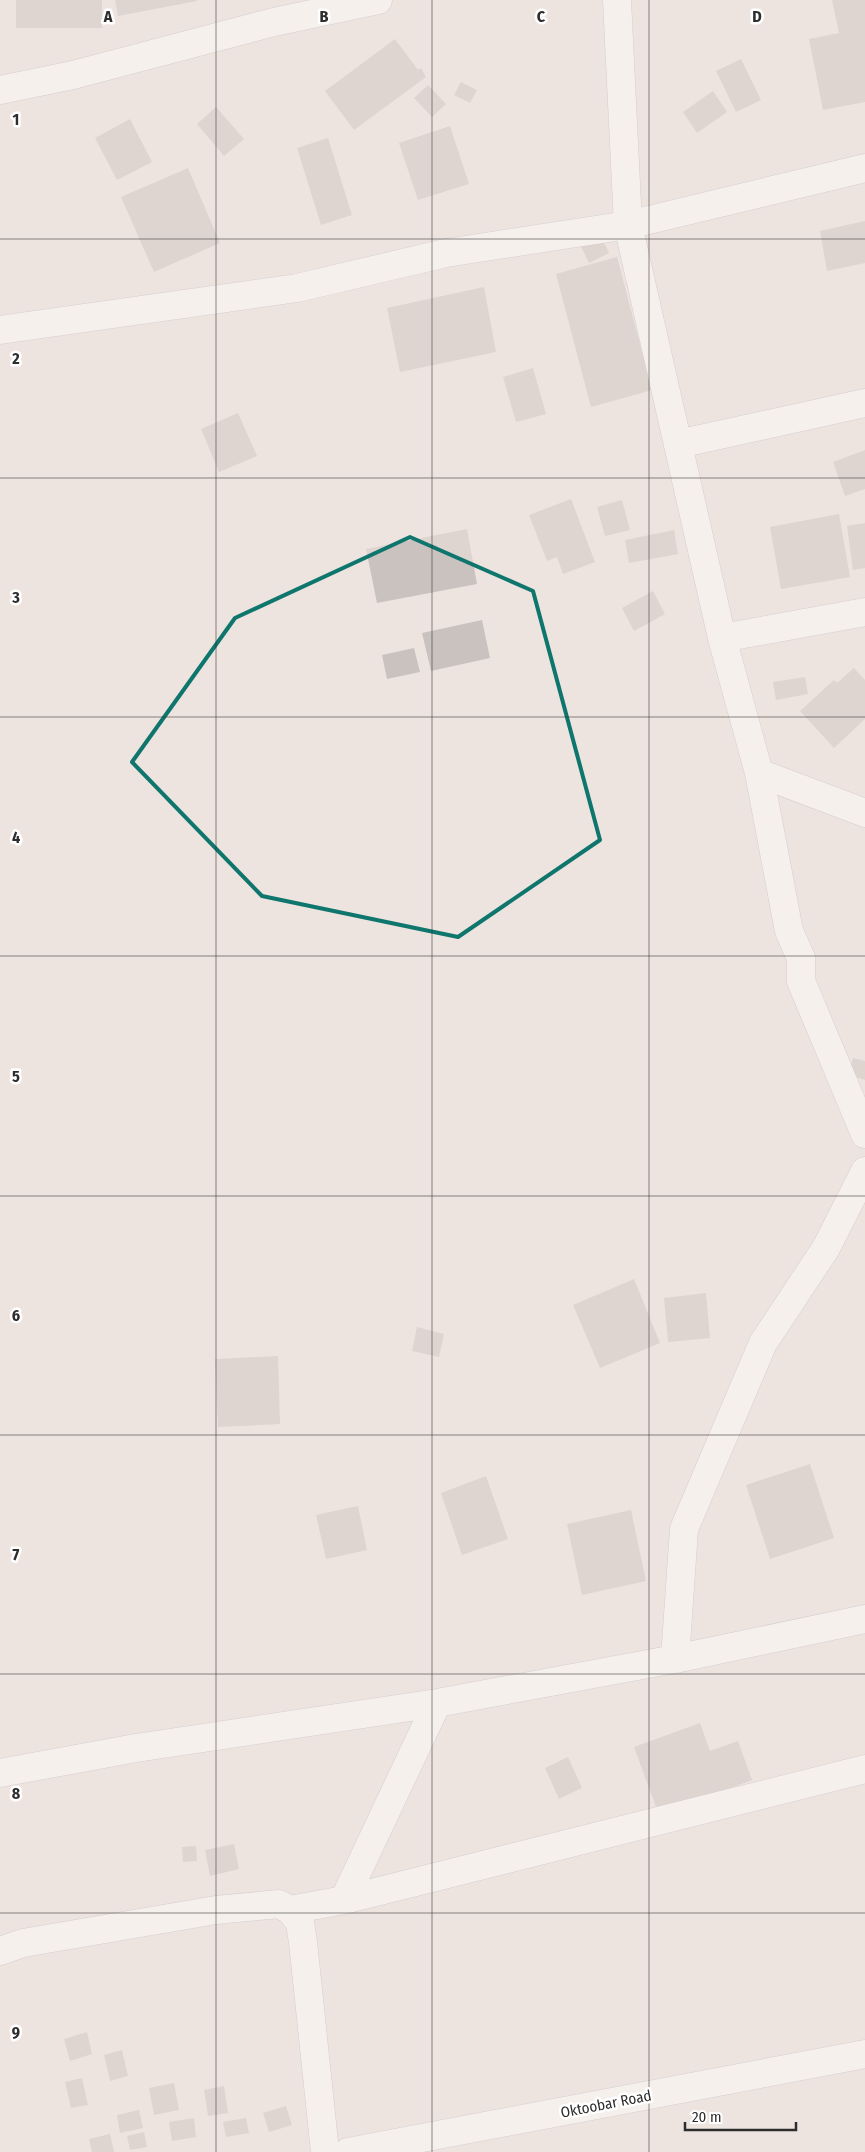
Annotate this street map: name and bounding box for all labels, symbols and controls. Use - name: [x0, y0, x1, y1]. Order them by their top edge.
- text: A: [103, 7, 113, 26]
- text: B: [320, 7, 329, 26]
- text: C: [537, 7, 546, 26]
- text: D: [752, 7, 762, 26]
- text: 1: [13, 110, 19, 129]
- text: 2: [11, 349, 20, 368]
- text: 3: [11, 588, 20, 607]
- text: 4: [12, 828, 20, 847]
- text: 5: [12, 1067, 20, 1086]
- text: 6: [12, 1306, 20, 1325]
- text: 7: [13, 1545, 20, 1564]
- text: 8: [12, 1784, 21, 1803]
- text: 9: [12, 2023, 20, 2042]
- street label: Oktoobar Road: [559, 2086, 653, 2122]
- scale bar: [685, 2100, 796, 2132]
- text: 20 m: [692, 2108, 722, 2126]

